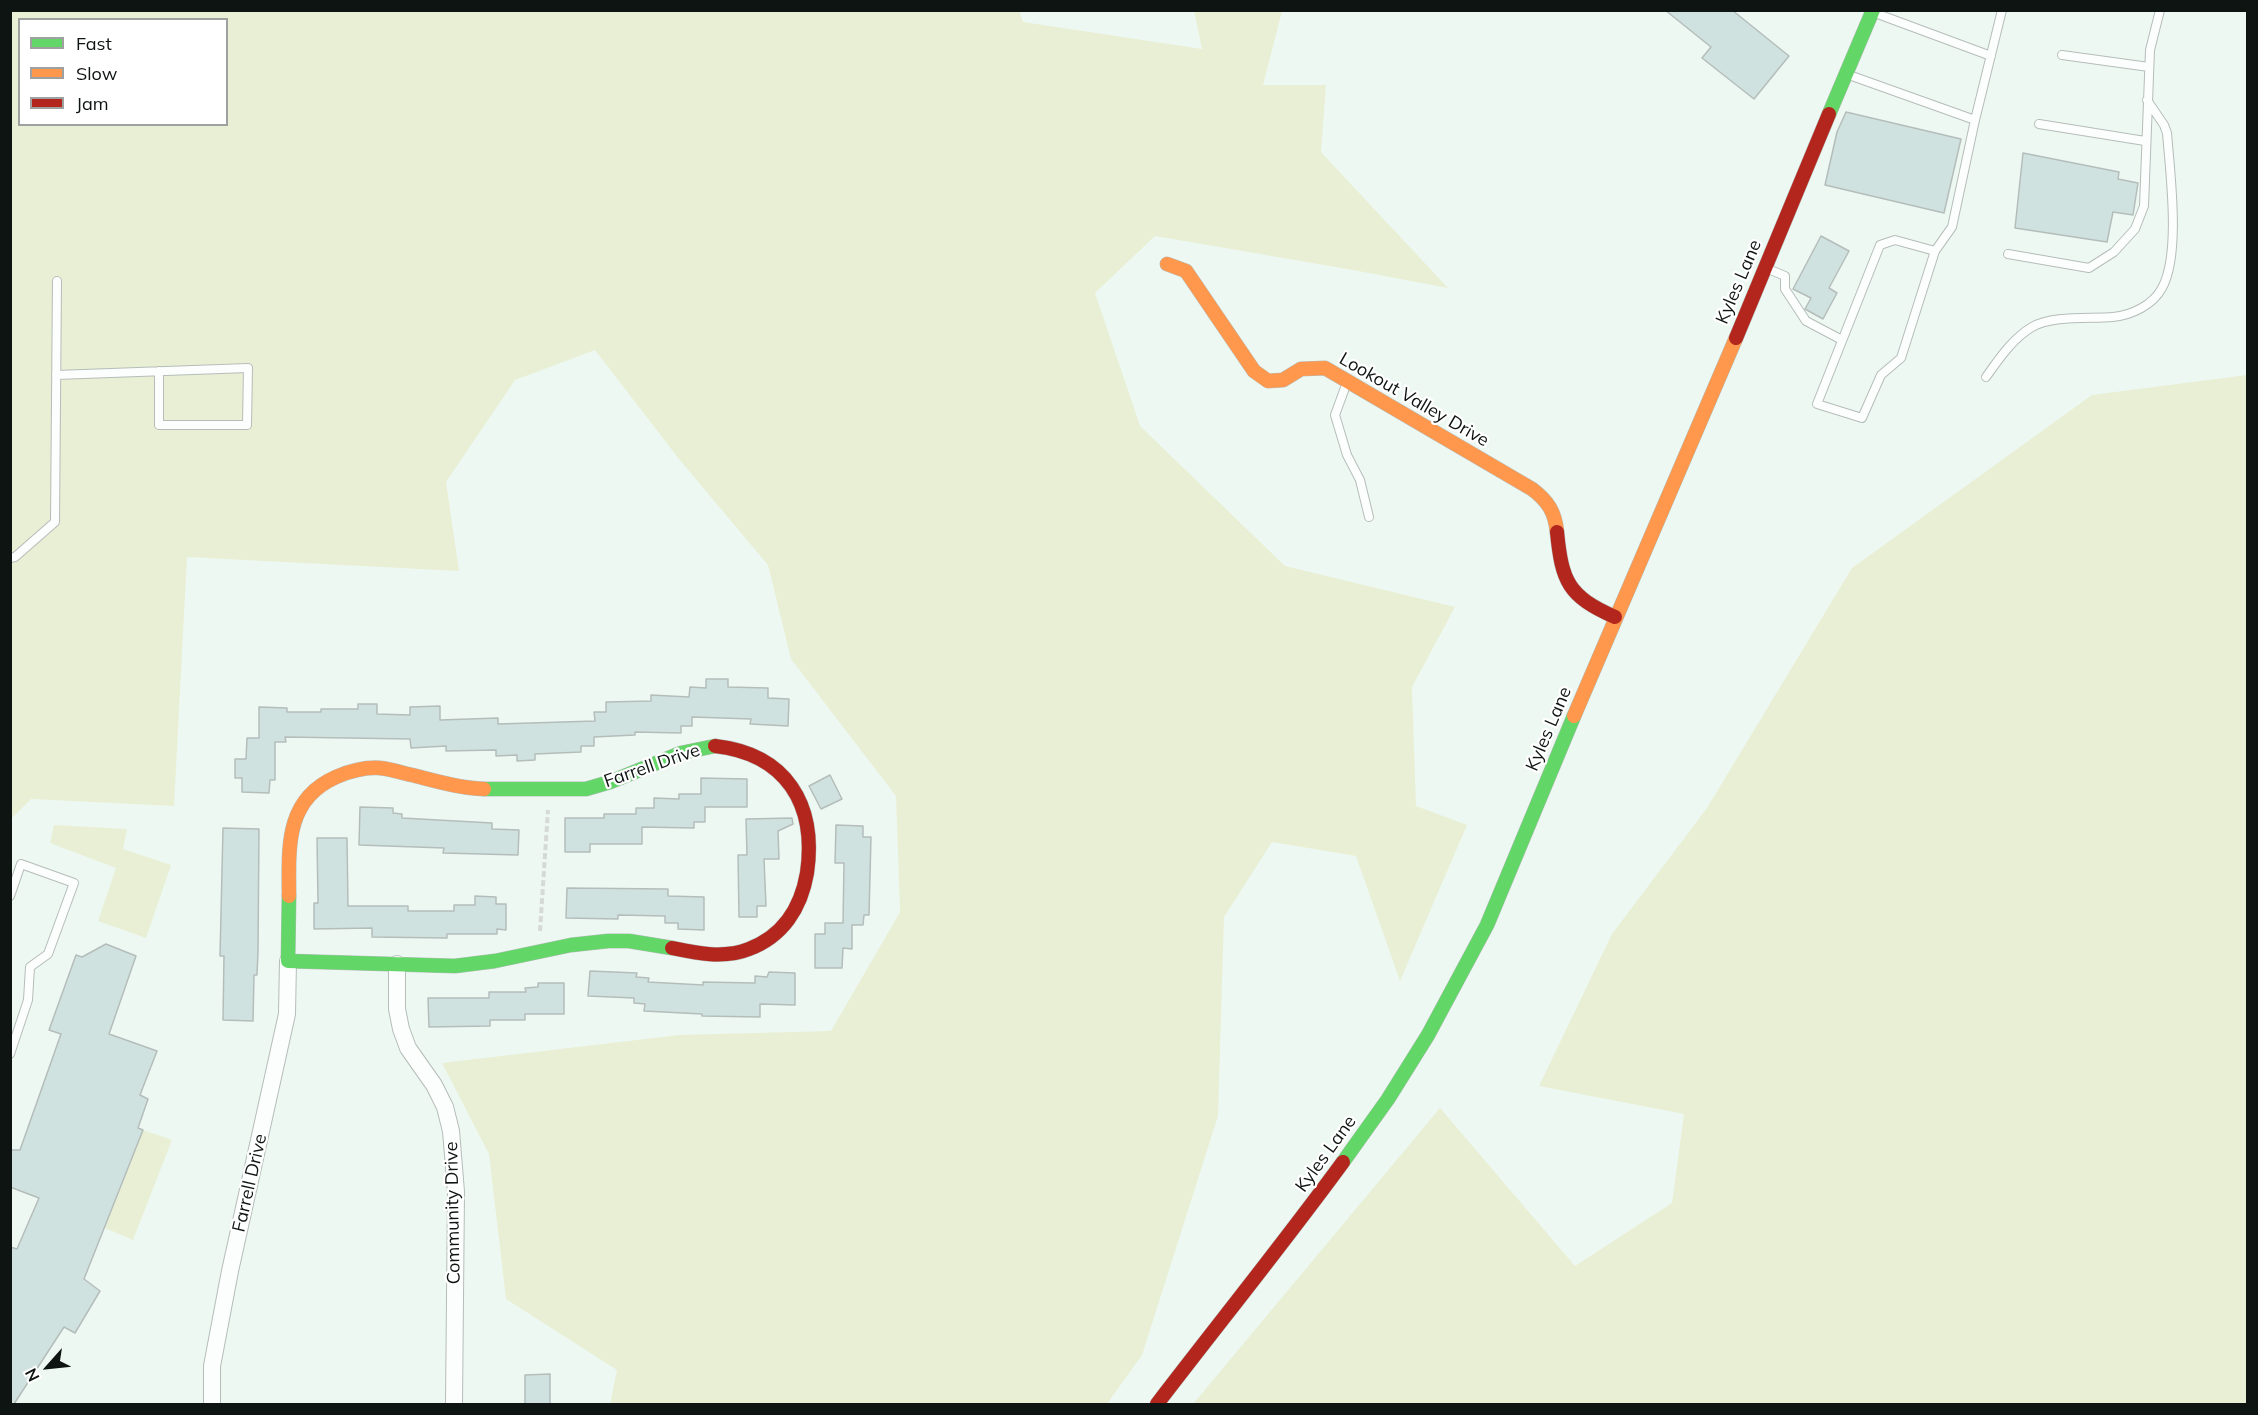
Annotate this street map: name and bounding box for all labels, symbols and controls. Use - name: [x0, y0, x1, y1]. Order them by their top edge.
- legend: [18, 18, 228, 126]
- text: Fast: [76, 32, 112, 55]
- text: Slow: [76, 62, 117, 85]
- text: Jam: [76, 92, 109, 115]
- street label: Kyles Lane: [1712, 237, 1766, 327]
- street label: Lookout Valley Drive: [1335, 348, 1493, 452]
- street label: Kyles Lane: [1522, 684, 1576, 774]
- street label: Farrell Drive: [601, 740, 703, 792]
- street label: Kyles Lane: [1291, 1112, 1361, 1196]
- street label: Farrell Drive: [228, 1132, 272, 1234]
- street label: Community Drive: [441, 1141, 465, 1285]
- north arrow: [18, 1337, 78, 1397]
- text: N: [20, 1365, 44, 1385]

